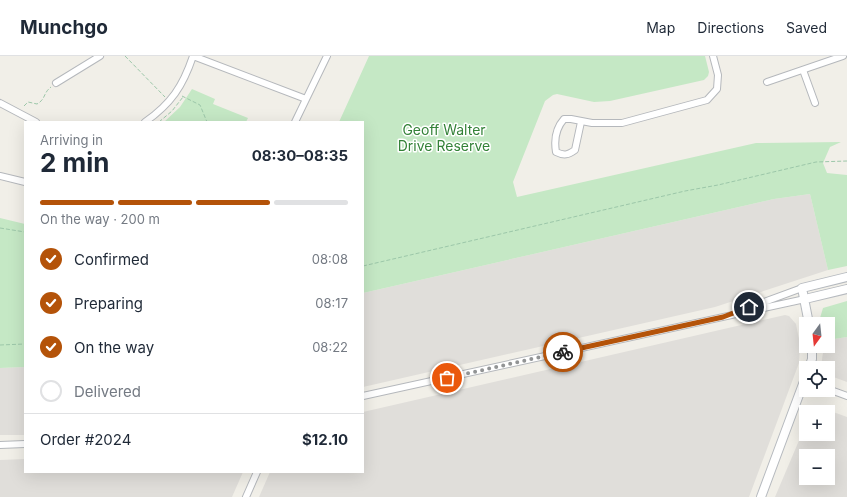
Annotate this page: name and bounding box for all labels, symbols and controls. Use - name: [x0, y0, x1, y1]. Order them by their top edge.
- text: Munchgo: [20, 16, 108, 39]
- text: Map: [646, 19, 675, 36]
- text: Directions: [697, 19, 764, 36]
- text: Saved: [786, 19, 827, 36]
- park label: Geoff Walter Drive Reserve: [398, 121, 490, 154]
- text: Arriving in: [40, 132, 103, 148]
- text: 08:30–08:35: [252, 146, 348, 165]
- text: 2 min: [40, 147, 110, 178]
- text: On the way · 200 m: [40, 211, 160, 227]
- icon: check: [40, 248, 62, 270]
- text: Confirmed: [74, 250, 149, 269]
- text: 08:08: [312, 251, 348, 267]
- pin: [732, 290, 766, 324]
- icon: check: [40, 292, 62, 314]
- text: Preparing: [74, 294, 143, 313]
- text: 08:17: [315, 295, 348, 311]
- icon: home: [738, 296, 760, 318]
- north arrow: [799, 317, 835, 353]
- map controls: [799, 317, 835, 485]
- courier: [543, 332, 583, 372]
- icon: check: [40, 336, 62, 358]
- text: On the way: [74, 338, 154, 357]
- text: 08:22: [312, 339, 348, 355]
- icon: bike: [552, 341, 574, 363]
- pin: [430, 361, 464, 395]
- button: locate: [799, 361, 835, 397]
- icon: bag: [436, 367, 458, 389]
- text: Delivered: [74, 382, 141, 401]
- button: +: [799, 405, 835, 441]
- text: Order #2024: [40, 430, 131, 449]
- text: $12.10: [302, 430, 348, 449]
- button: −: [799, 449, 835, 485]

